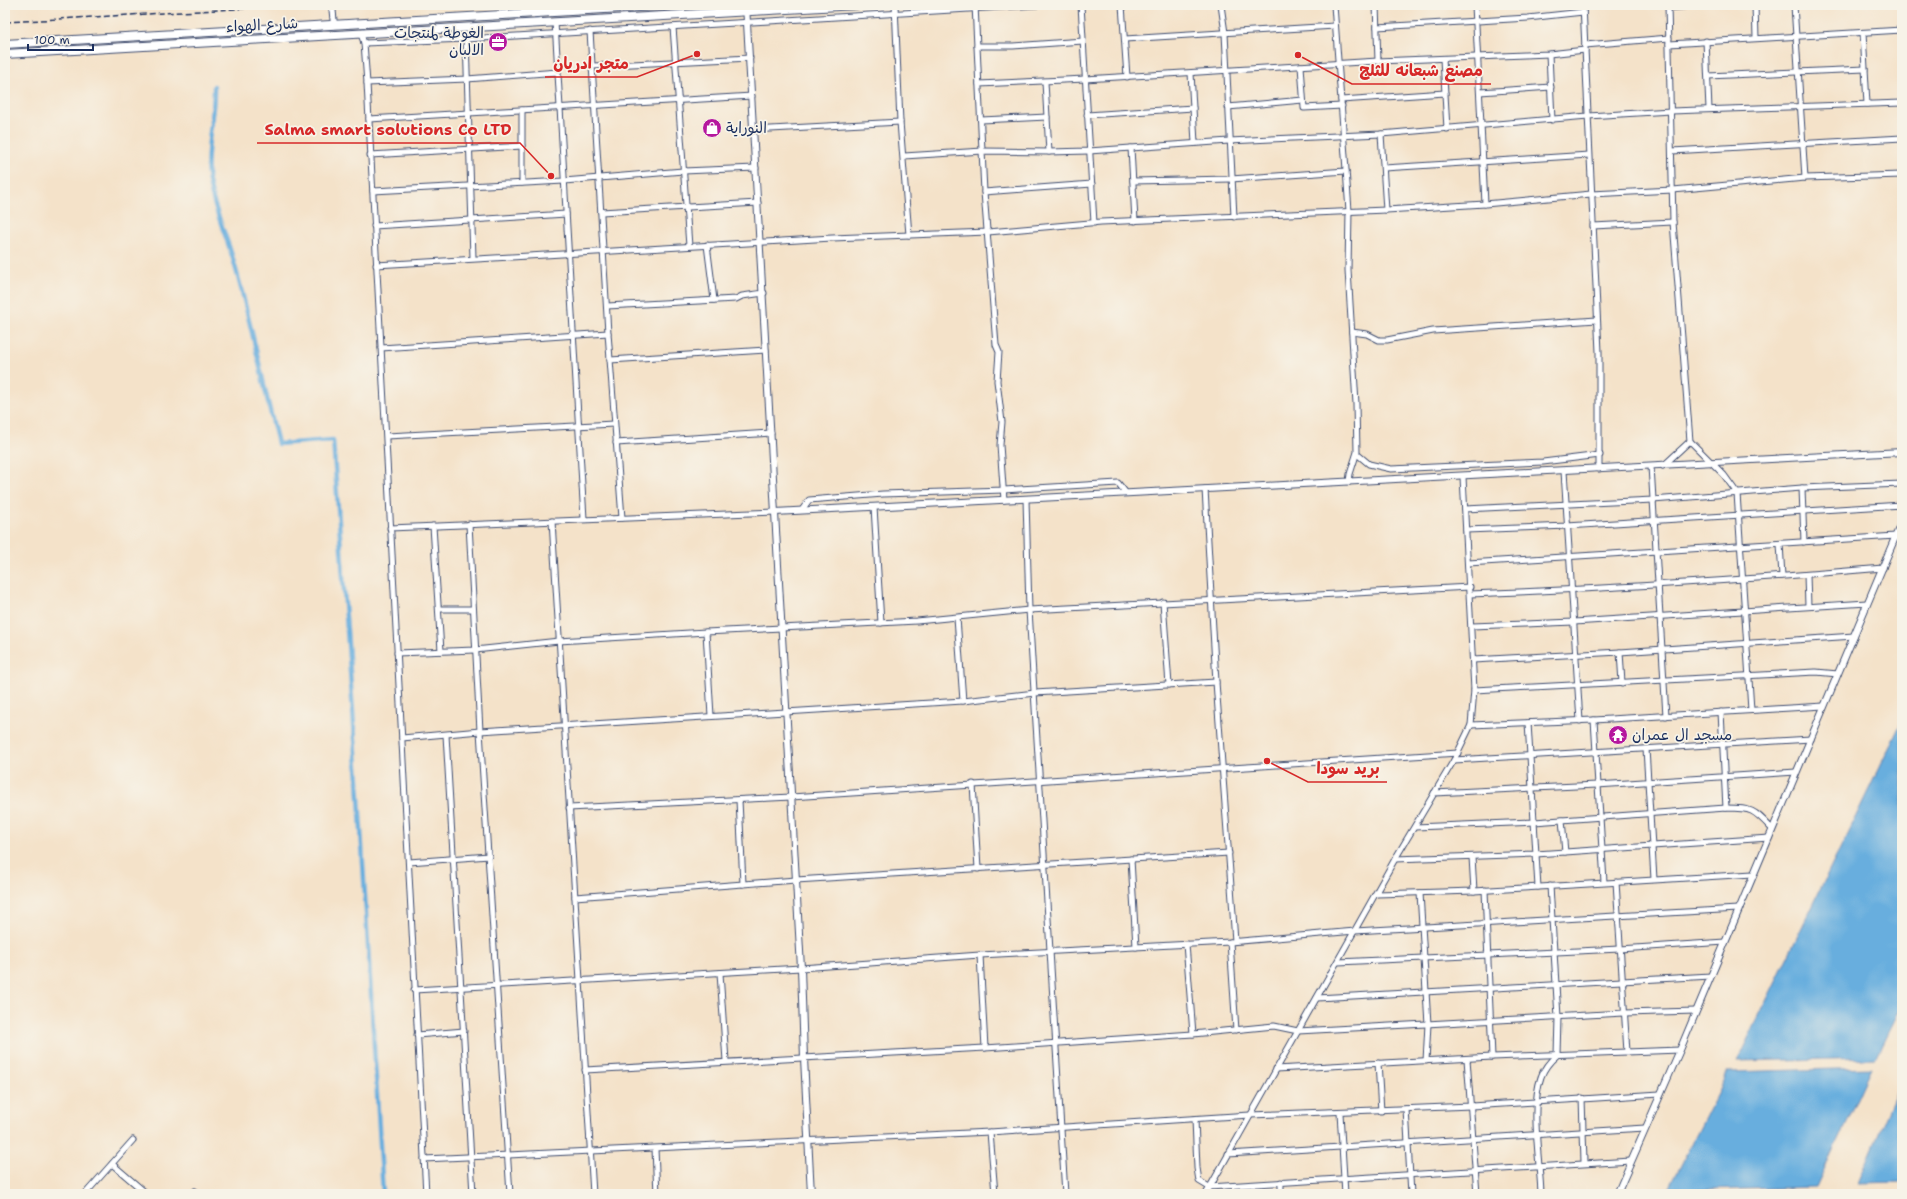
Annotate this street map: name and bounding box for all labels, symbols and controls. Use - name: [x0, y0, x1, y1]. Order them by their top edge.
- street label: شارع الهواء: [225, 13, 299, 37]
- place label: الغوطة لمنتجات الالبان: [394, 23, 484, 60]
- scale bar: [28, 26, 93, 52]
- office icon: الغوطة لمنتجات الالبان: [487, 31, 509, 53]
- text: 100 m: [34, 32, 70, 48]
- callout: متجر ادريان: [545, 49, 637, 77]
- text: متجر ادريان: [553, 53, 629, 74]
- callout: مصنع شبعانه للثلج: [1352, 56, 1491, 84]
- text: مصنع شبعانه للثلج: [1359, 60, 1483, 82]
- callout: Salma smart solutions Co LTD: [257, 115, 520, 143]
- shop icon: النوراية: [701, 117, 723, 139]
- place label: النوراية: [726, 118, 767, 138]
- text: Salma smart solutions Co LTD: [264, 119, 512, 140]
- temple icon: مسجد ال عمران: [1607, 724, 1629, 746]
- place label: مسجد ال عمران: [1632, 725, 1732, 745]
- callout: بريد سودا: [1308, 754, 1387, 782]
- text: بريد سودا: [1316, 758, 1380, 779]

